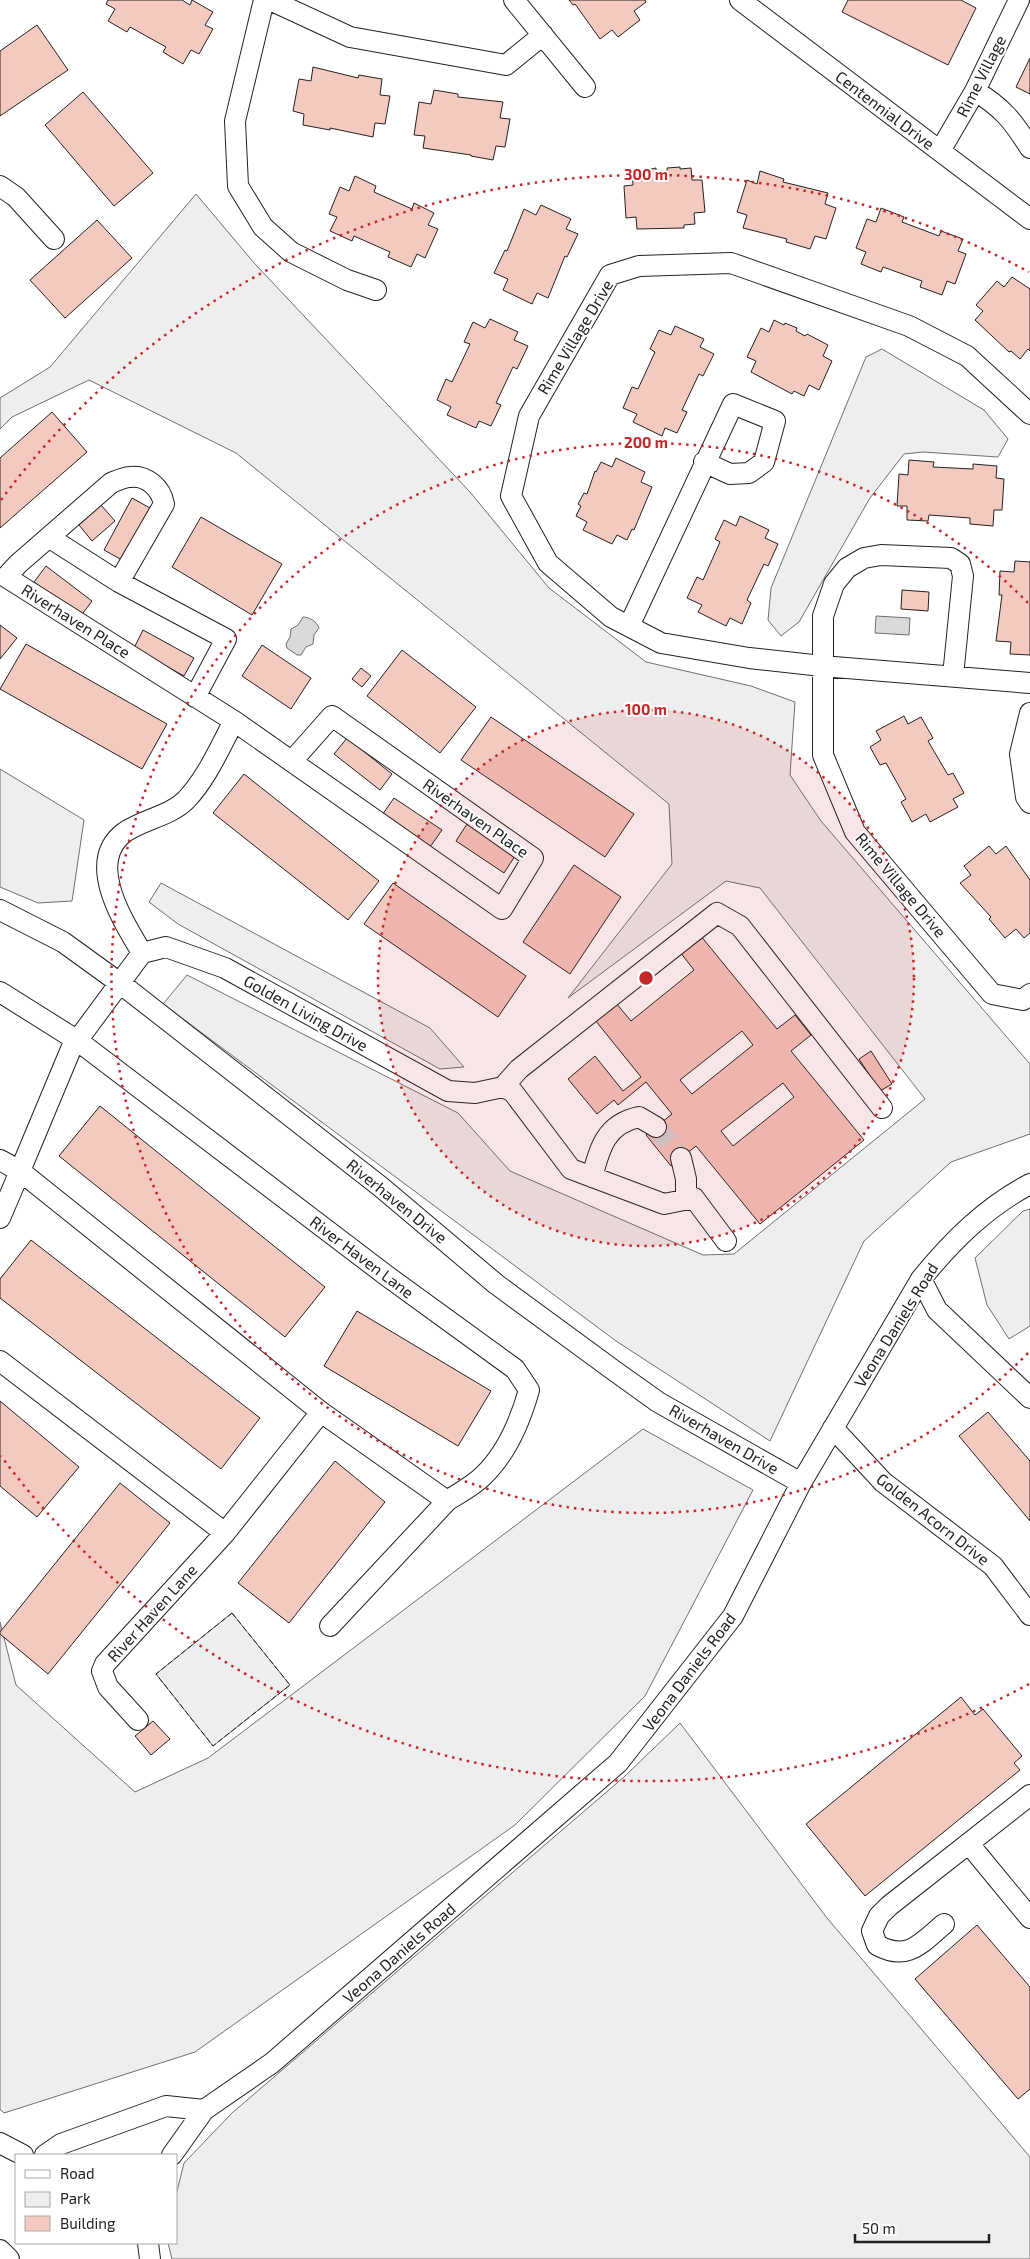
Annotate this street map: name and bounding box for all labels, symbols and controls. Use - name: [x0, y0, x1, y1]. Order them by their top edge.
- street label: Rime Village: [952, 32, 1009, 120]
- street label: Centennial Drive: [832, 66, 939, 153]
- text: 300 m: [624, 165, 668, 183]
- street label: Rime Village Drive: [533, 276, 616, 398]
- text: 200 m: [624, 433, 668, 451]
- street label: Riverhaven Place: [18, 580, 134, 662]
- text: 100 m: [625, 700, 667, 718]
- street label: Riverhaven Place: [420, 774, 533, 861]
- street label: Rime Village Drive: [852, 829, 951, 941]
- centre of rings: [637, 969, 655, 987]
- street label: Golden Living Drive: [241, 971, 372, 1055]
- street label: Riverhaven Drive: [343, 1154, 451, 1247]
- street label: River Haven Lane: [307, 1211, 418, 1302]
- street label: Veona Daniels Road: [850, 1259, 942, 1390]
- street label: Riverhaven Drive: [666, 1400, 782, 1478]
- street label: Golden Acorn Drive: [873, 1469, 994, 1569]
- street label: River Haven Lane: [103, 1560, 200, 1665]
- street label: Veona Daniels Road: [638, 1609, 739, 1735]
- street label: Veona Daniels Road: [338, 1899, 459, 2007]
- legend: [15, 2154, 178, 2244]
- text: Road: [60, 2164, 95, 2182]
- text: Park: [60, 2189, 91, 2207]
- scale bar: [855, 2212, 989, 2244]
- text: Building: [60, 2214, 116, 2232]
- text: 50 m: [862, 2219, 896, 2237]

